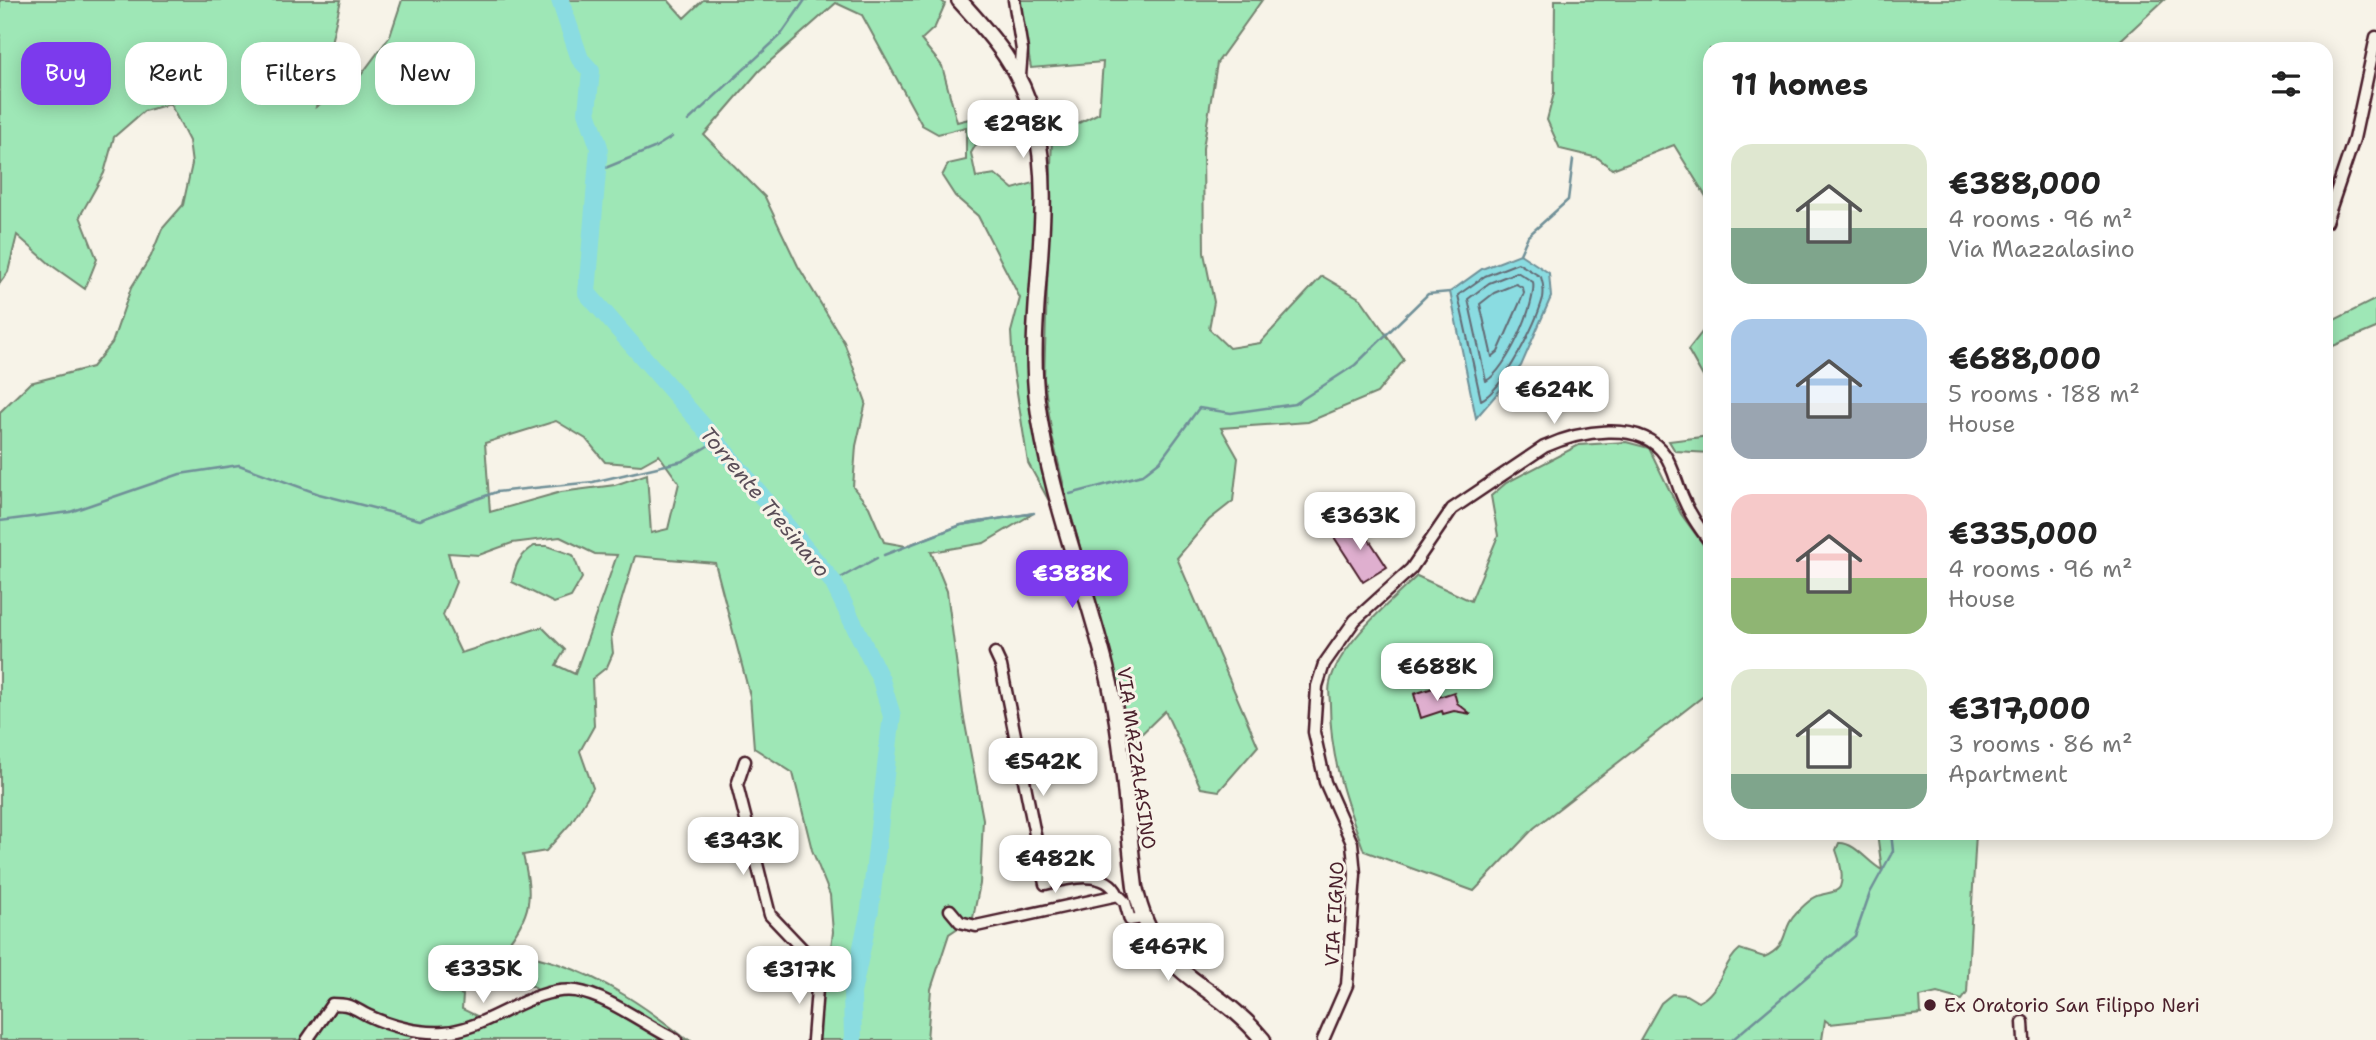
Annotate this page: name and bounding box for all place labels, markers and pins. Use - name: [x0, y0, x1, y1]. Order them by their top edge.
- pin: €298K: [974, 100, 1072, 160]
- pin: €624K: [1505, 366, 1603, 426]
- pin: €363K: [1311, 492, 1409, 552]
- pin: €388K: [1023, 550, 1121, 610]
- pin: €688K: [1388, 644, 1486, 703]
- pin: €542K: [994, 738, 1092, 798]
- pin: €343K: [694, 818, 792, 877]
- pin: €482K: [1006, 836, 1104, 895]
- pin: €467K: [1119, 923, 1217, 983]
- pin: €335K: [434, 946, 532, 1005]
- pin: €317K: [750, 946, 848, 1006]
- place label: Ex Oratorio San Filippo Neri: [1944, 993, 2200, 1018]
- marker: Ex Oratorio San Filippo Neri: [1922, 997, 1938, 1013]

